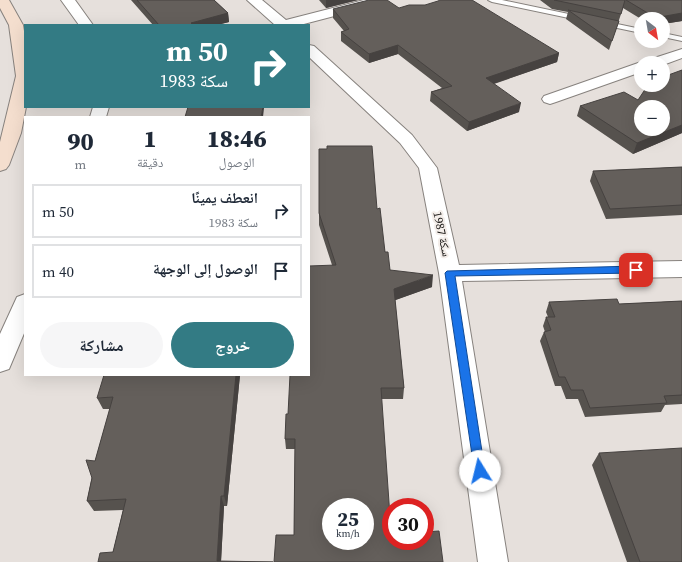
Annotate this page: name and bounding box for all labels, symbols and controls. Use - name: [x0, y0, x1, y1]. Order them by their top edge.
- north arrow: [634, 12, 670, 48]
- map controls: [634, 12, 670, 136]
- text: 50 m: [166, 32, 228, 70]
- icon: right: [242, 40, 294, 92]
- button: +: [634, 56, 670, 92]
- text: سكة 1983: [160, 68, 228, 93]
- button: −: [634, 100, 670, 136]
- text: 1: [144, 122, 157, 155]
- text: 18:46: [207, 122, 267, 155]
- text: 90: [67, 125, 94, 158]
- text: دقيقة: [137, 154, 163, 171]
- text: الوصول: [219, 154, 255, 171]
- text: m: [75, 156, 86, 173]
- text: انعطف يمينًا: [191, 187, 258, 208]
- icon: right: [270, 200, 292, 222]
- text: 50 m: [42, 201, 74, 222]
- street label: سكة 1987: [429, 210, 455, 258]
- text: سكة 1983: [209, 214, 258, 231]
- pin: [619, 253, 653, 287]
- text: الوصول إلى الوجهة: [153, 258, 258, 279]
- icon: arrive: [625, 259, 647, 281]
- icon: arrive: [270, 260, 292, 282]
- text: 40 m: [42, 261, 74, 282]
- button: مشاركة: [40, 322, 163, 368]
- button: خروج: [171, 322, 294, 368]
- position arrow: [459, 450, 501, 492]
- speed limit sign: 30: [382, 498, 434, 550]
- text: 25: [337, 505, 359, 533]
- text: km/h: [336, 527, 360, 540]

